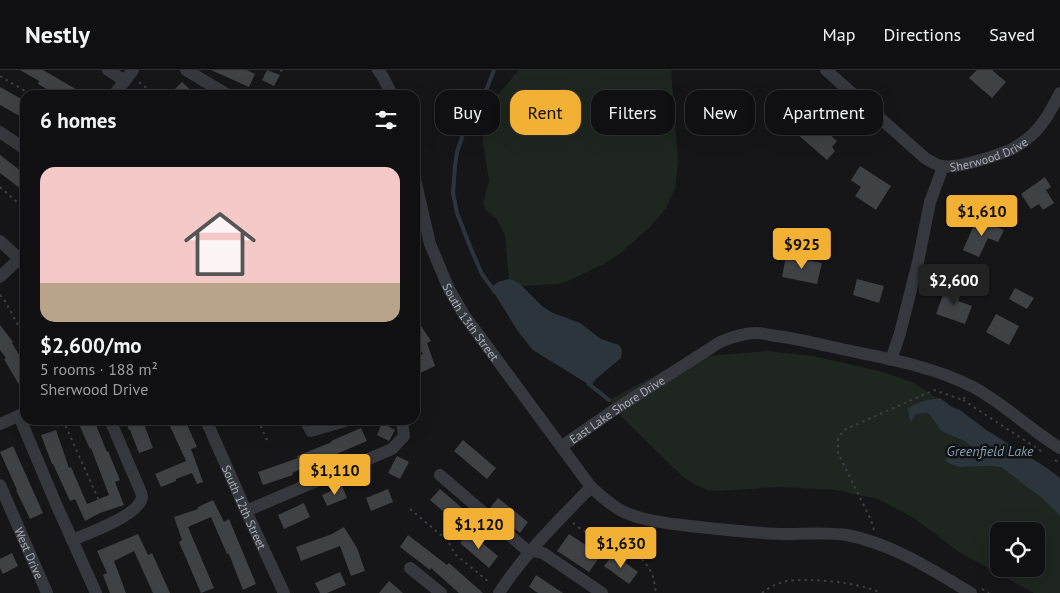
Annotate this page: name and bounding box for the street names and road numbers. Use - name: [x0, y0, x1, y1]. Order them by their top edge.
- street label: Sherwood Drive: [949, 134, 1030, 174]
- street label: South 13th Street: [440, 281, 503, 364]
- street label: East Lake Shore Drive: [566, 372, 667, 446]
- street label: South 12th Street: [219, 462, 270, 551]
- street label: West Drive: [12, 525, 47, 581]

